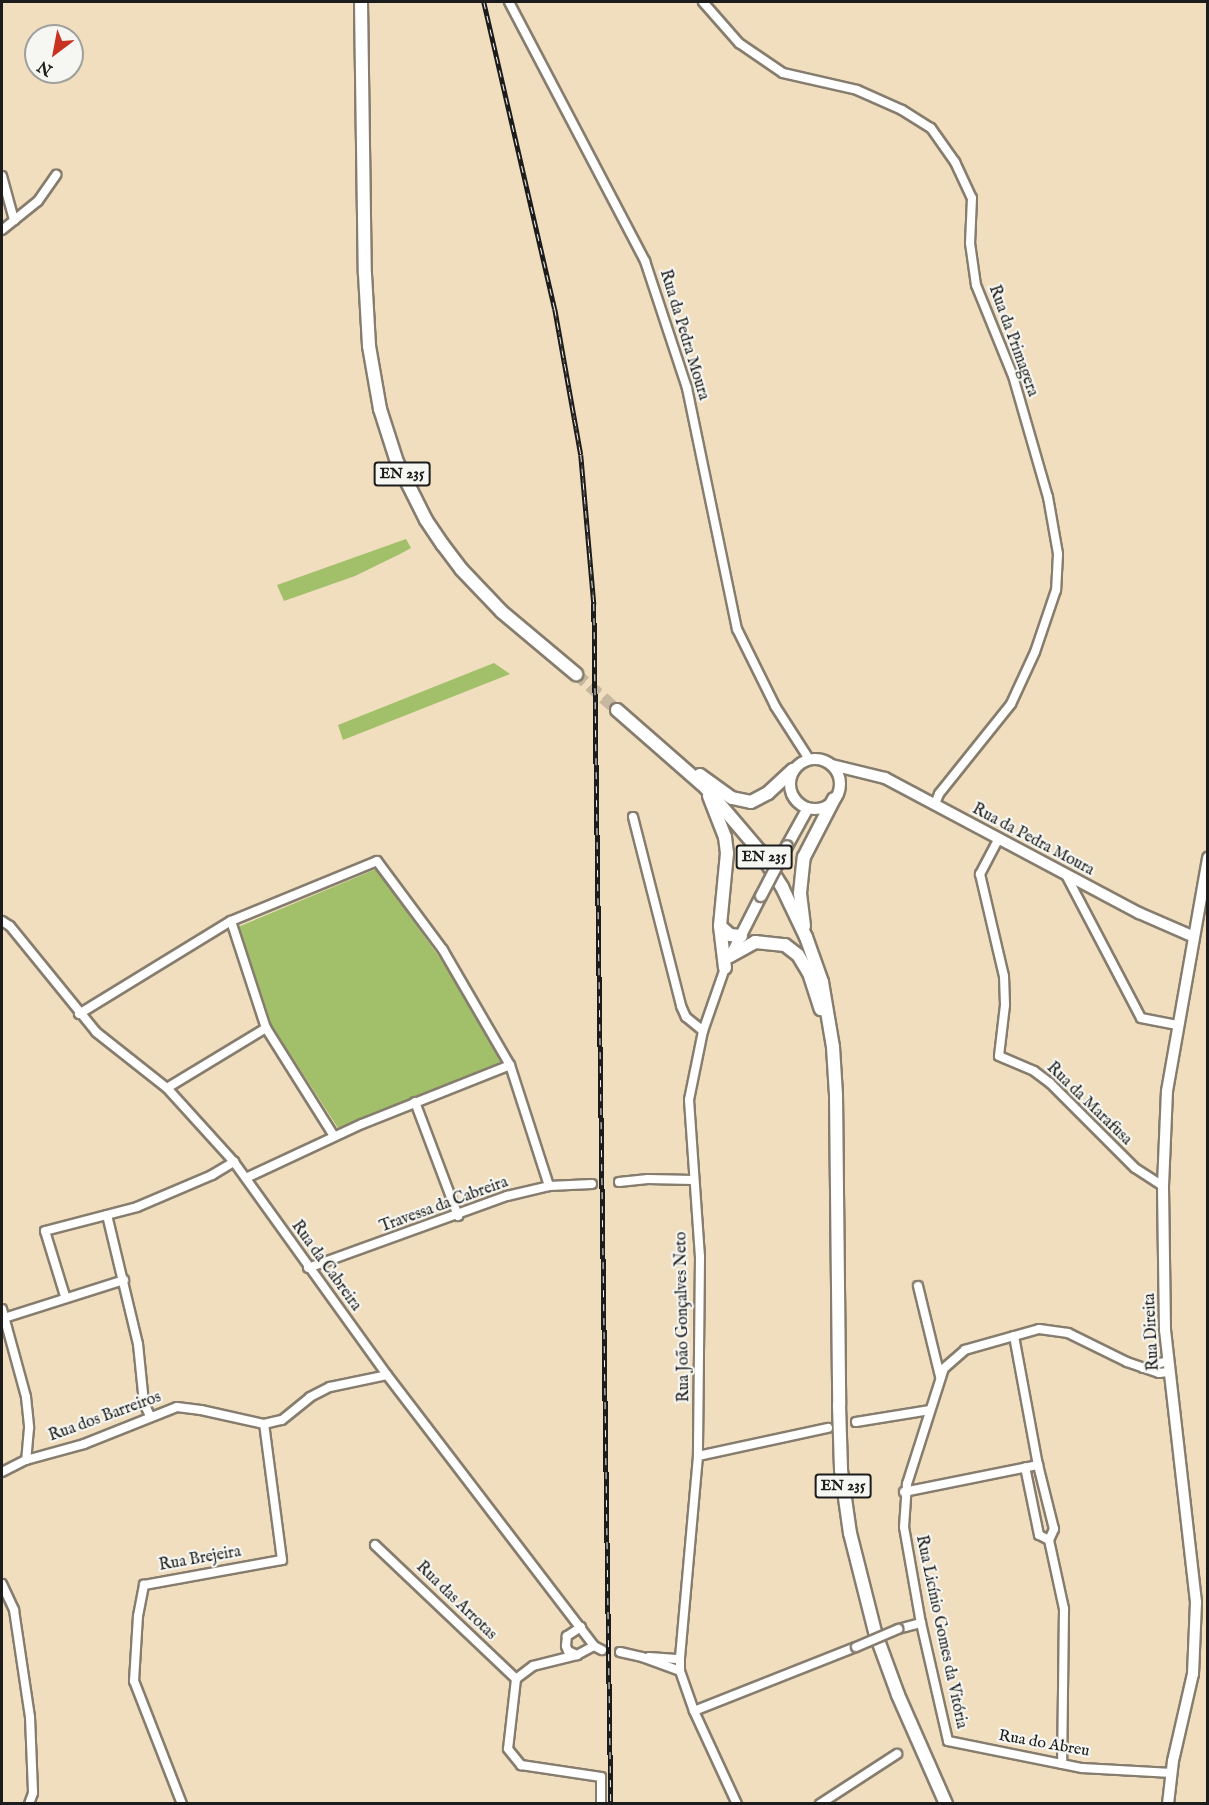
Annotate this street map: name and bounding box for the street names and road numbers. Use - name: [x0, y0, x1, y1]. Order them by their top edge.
- street label: Rua da Pedra Moura: [655, 267, 713, 403]
- street label: Rua da Primagera: [984, 283, 1042, 399]
- road number: EN 235: [374, 462, 430, 486]
- street label: Rua da Pedra Moura: [969, 800, 1097, 880]
- road number: EN 235: [736, 845, 792, 869]
- street label: Rua da Marafusa: [1042, 1058, 1136, 1150]
- street label: Travessa da Cabreira: [377, 1173, 511, 1237]
- street label: Rua da Cabreira: [287, 1217, 365, 1315]
- street label: Rua João Gonçalves Neto: [672, 1232, 694, 1402]
- street label: Rua Direita: [1140, 1293, 1164, 1371]
- street label: Rua dos Barreiros: [46, 1388, 164, 1446]
- road number: EN 235: [814, 1474, 872, 1498]
- street label: Rua Licínio Gomes da Vitória: [911, 1534, 971, 1730]
- street label: Rua Brejeira: [158, 1542, 242, 1576]
- street label: Rua das Arrotas: [412, 1558, 500, 1644]
- street label: Rua do Abreu: [997, 1727, 1091, 1761]

